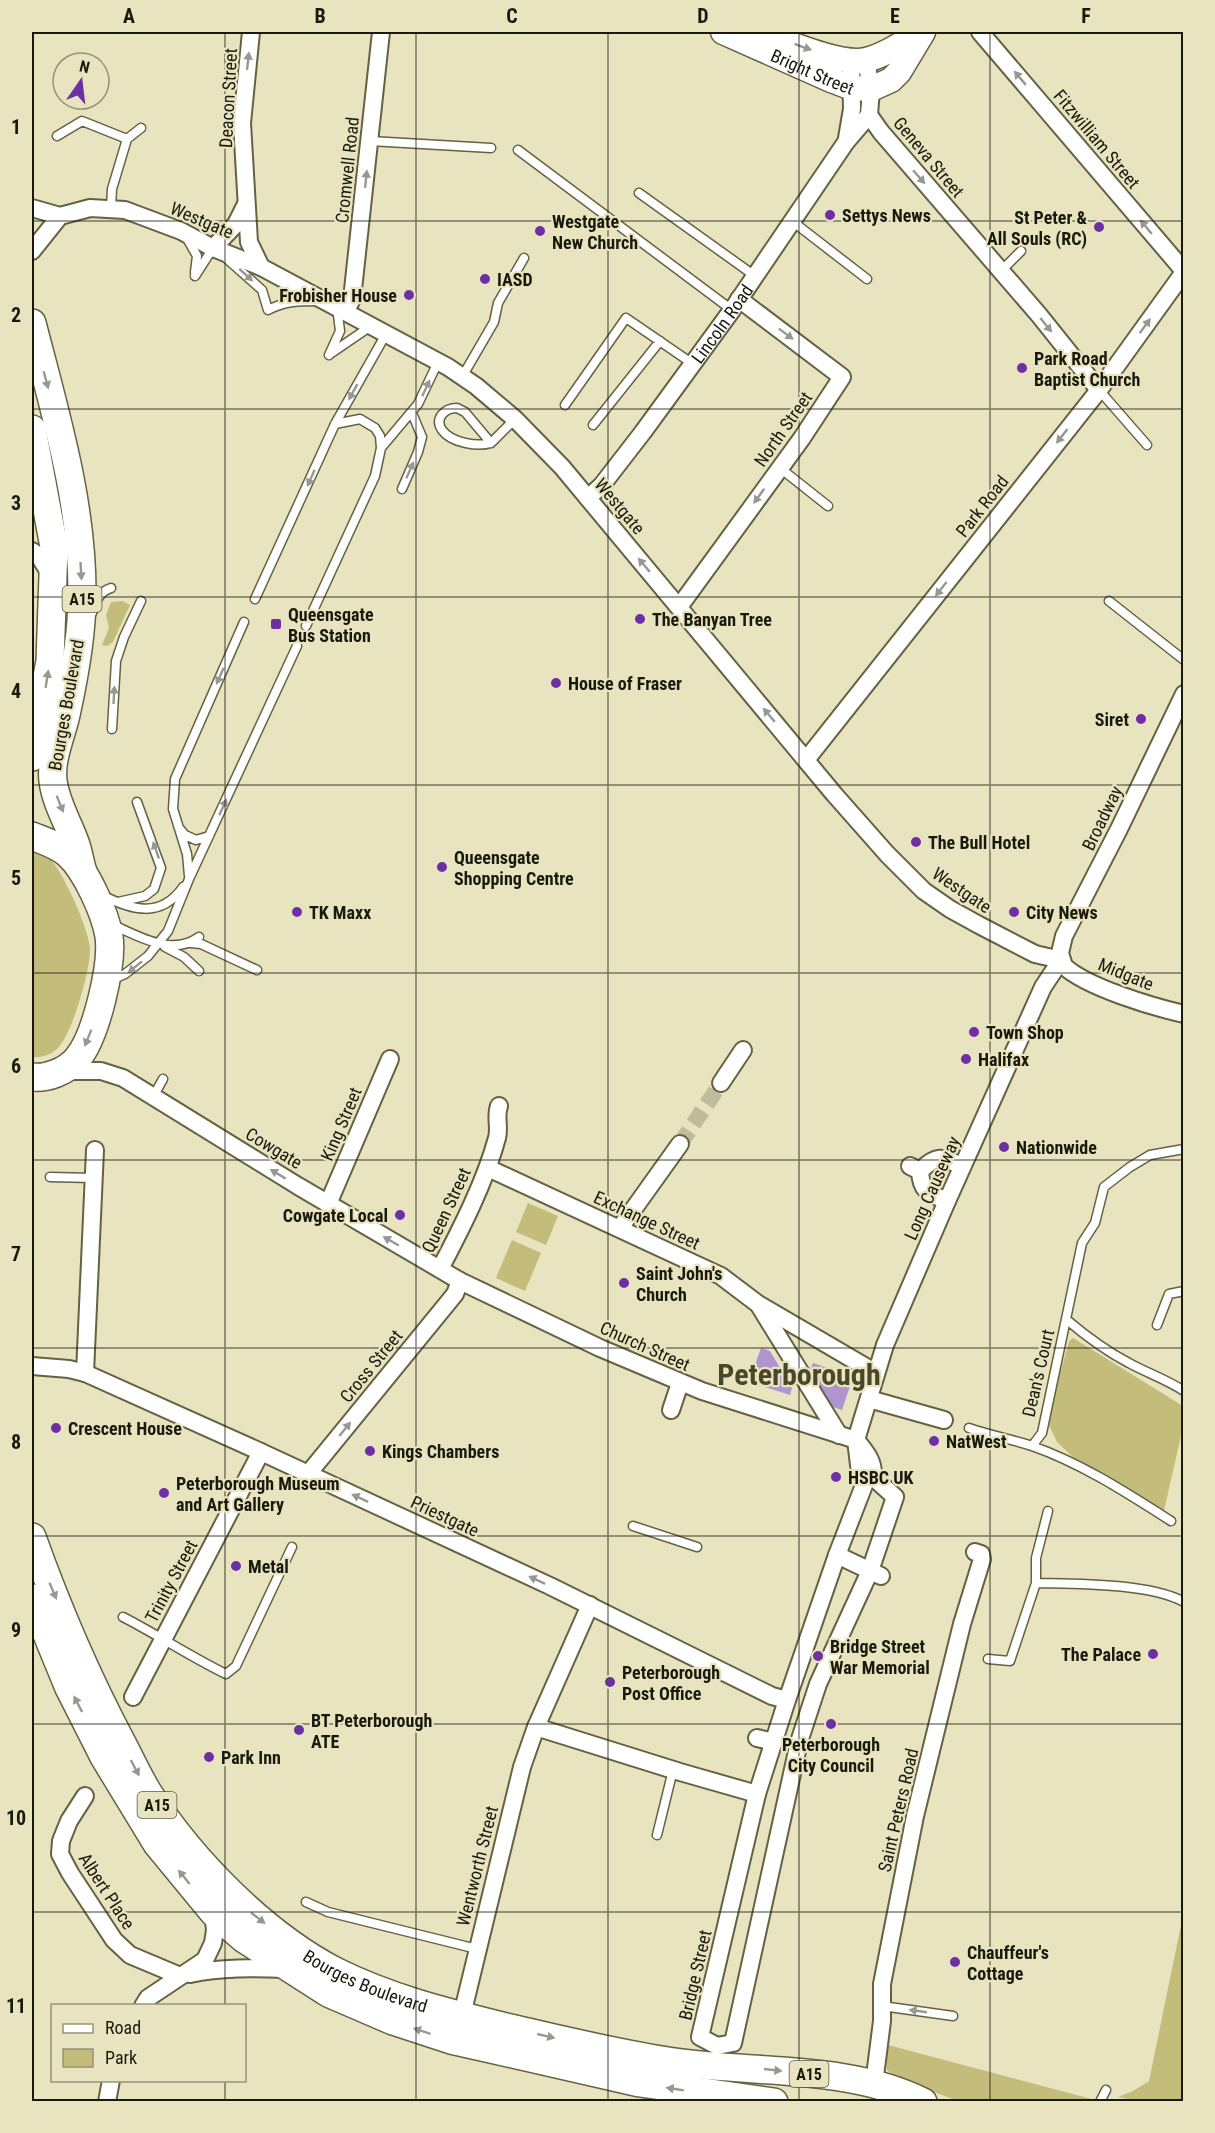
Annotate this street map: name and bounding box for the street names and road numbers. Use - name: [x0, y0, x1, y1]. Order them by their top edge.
- street label: Bright Street: [768, 44, 857, 98]
- street label: Deacon Street: [215, 48, 241, 148]
- street label: Fitzwilliam Street: [1050, 85, 1144, 193]
- street label: Geneva Street: [889, 112, 969, 202]
- street label: Cromwell Road: [331, 116, 363, 224]
- street label: Westgate: [167, 197, 237, 243]
- street label: Lincoln Road: [686, 280, 757, 367]
- street label: North Street: [750, 388, 816, 470]
- street label: Park Road: [951, 471, 1013, 541]
- street label: Westgate: [591, 474, 649, 538]
- road number: A15: [62, 586, 101, 612]
- street label: Bourges Boulevard: [44, 638, 88, 772]
- street label: Broadway: [1077, 782, 1127, 854]
- street label: Westgate: [928, 863, 996, 917]
- street label: Midgate: [1095, 953, 1157, 995]
- street label: King Street: [316, 1084, 366, 1164]
- street label: Cowgate: [242, 1123, 306, 1173]
- street label: Long Causeway: [900, 1132, 964, 1243]
- street label: Queen Street: [417, 1164, 475, 1256]
- street label: Exchange Street: [591, 1186, 703, 1254]
- street label: Church Street: [597, 1317, 693, 1375]
- street label: Cross Street: [335, 1325, 407, 1407]
- street label: Dean's Court: [1018, 1327, 1058, 1419]
- street label: Priestgate: [408, 1491, 482, 1541]
- street label: Trinity Street: [141, 1536, 201, 1626]
- street label: Saint Peters Road: [874, 1746, 922, 1874]
- road number: A15: [138, 1792, 176, 1818]
- street label: Wentworth Street: [452, 1804, 502, 1928]
- street label: Albert Place: [75, 1849, 139, 1933]
- street label: Bridge Street: [674, 1928, 716, 2022]
- street label: Bourges Boulevard: [300, 1945, 430, 2016]
- road number: A15: [790, 2061, 828, 2087]

